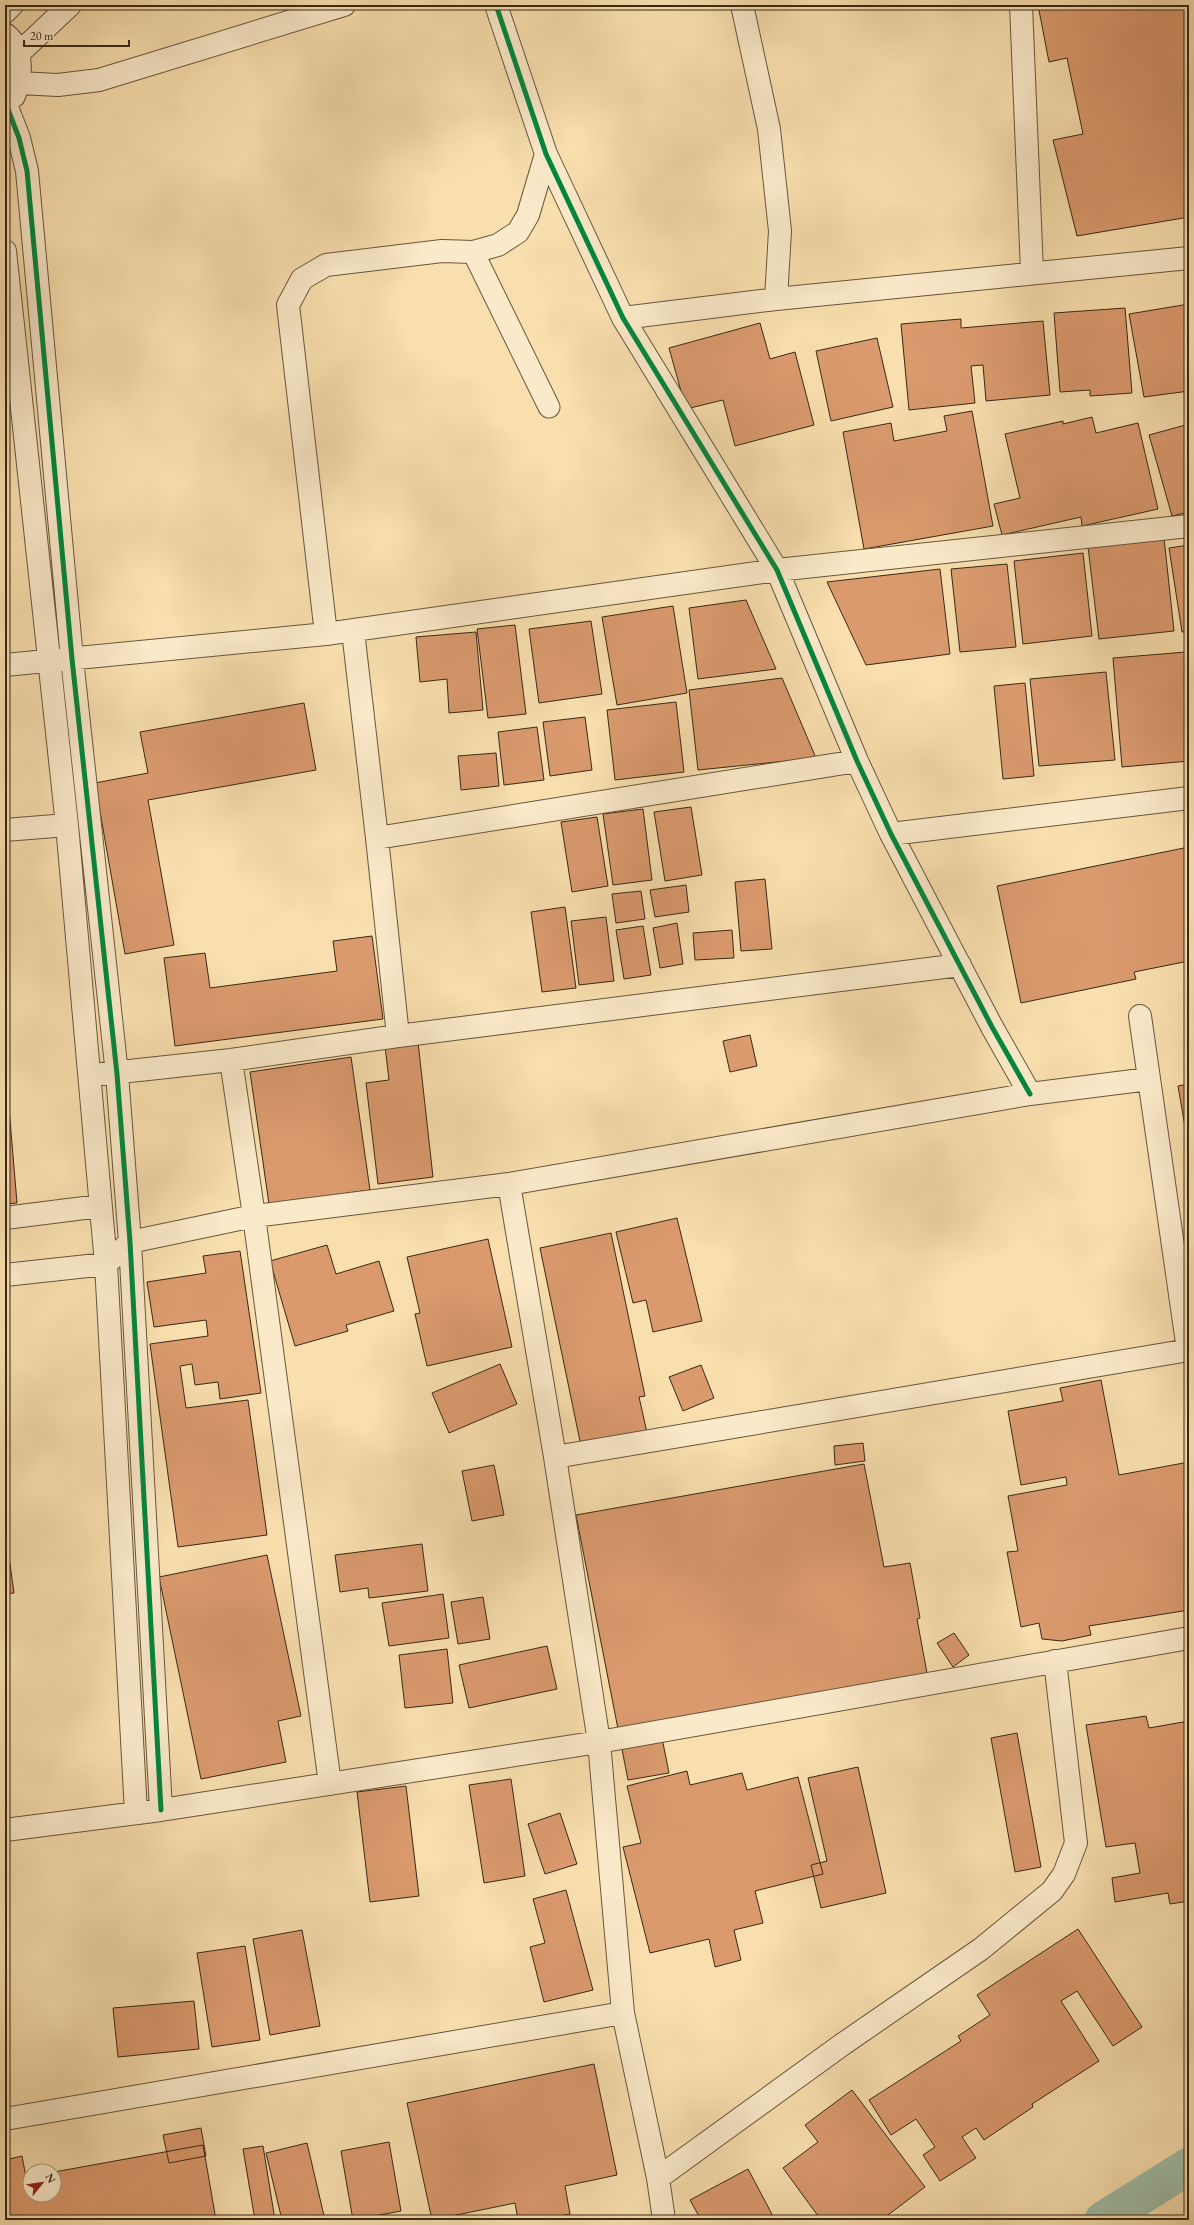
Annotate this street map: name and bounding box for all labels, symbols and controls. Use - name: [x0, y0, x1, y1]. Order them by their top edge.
- scale bar: [24, 22, 129, 48]
- text: 20 m: [30, 28, 54, 44]
- north arrow: [22, 2163, 62, 2203]
- text: N: [42, 2171, 59, 2185]

